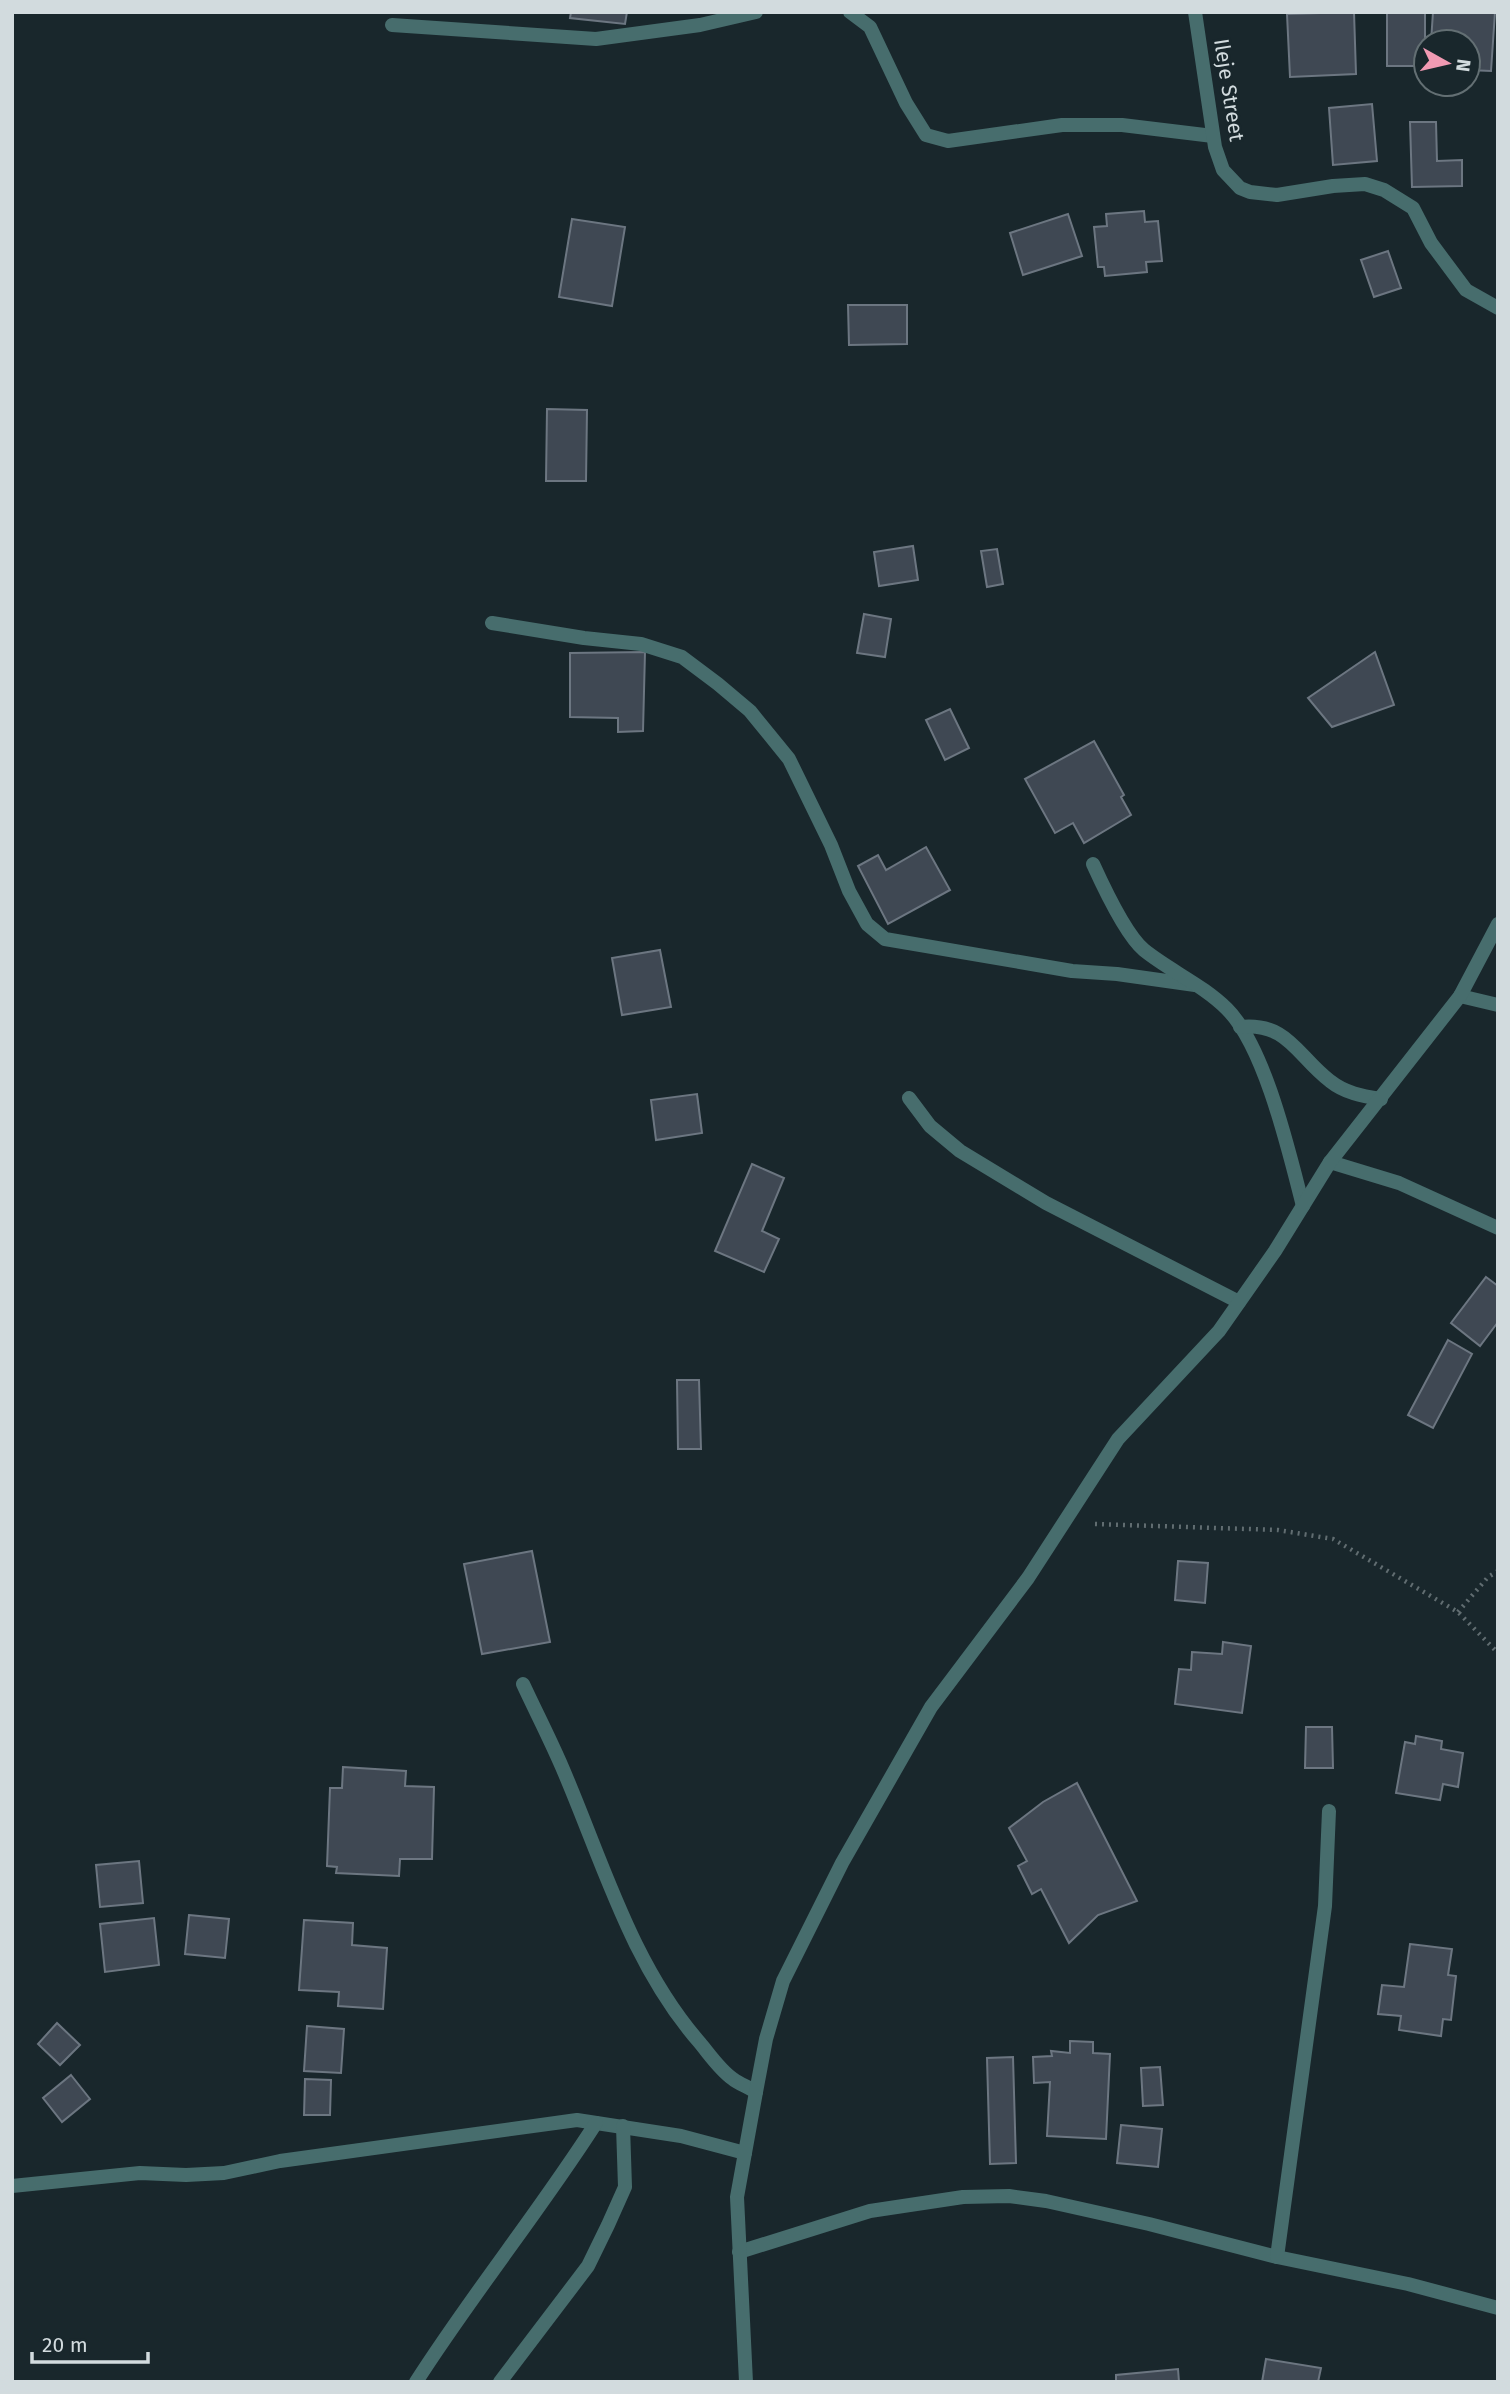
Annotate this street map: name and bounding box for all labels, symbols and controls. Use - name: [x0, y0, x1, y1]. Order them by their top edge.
- north arrow: [1412, 28, 1482, 98]
- street label: Ileje Street: [1208, 37, 1250, 144]
- text: N: [1451, 57, 1476, 73]
- scale bar: [32, 2320, 147, 2364]
- text: 20 m: [42, 2332, 88, 2358]

